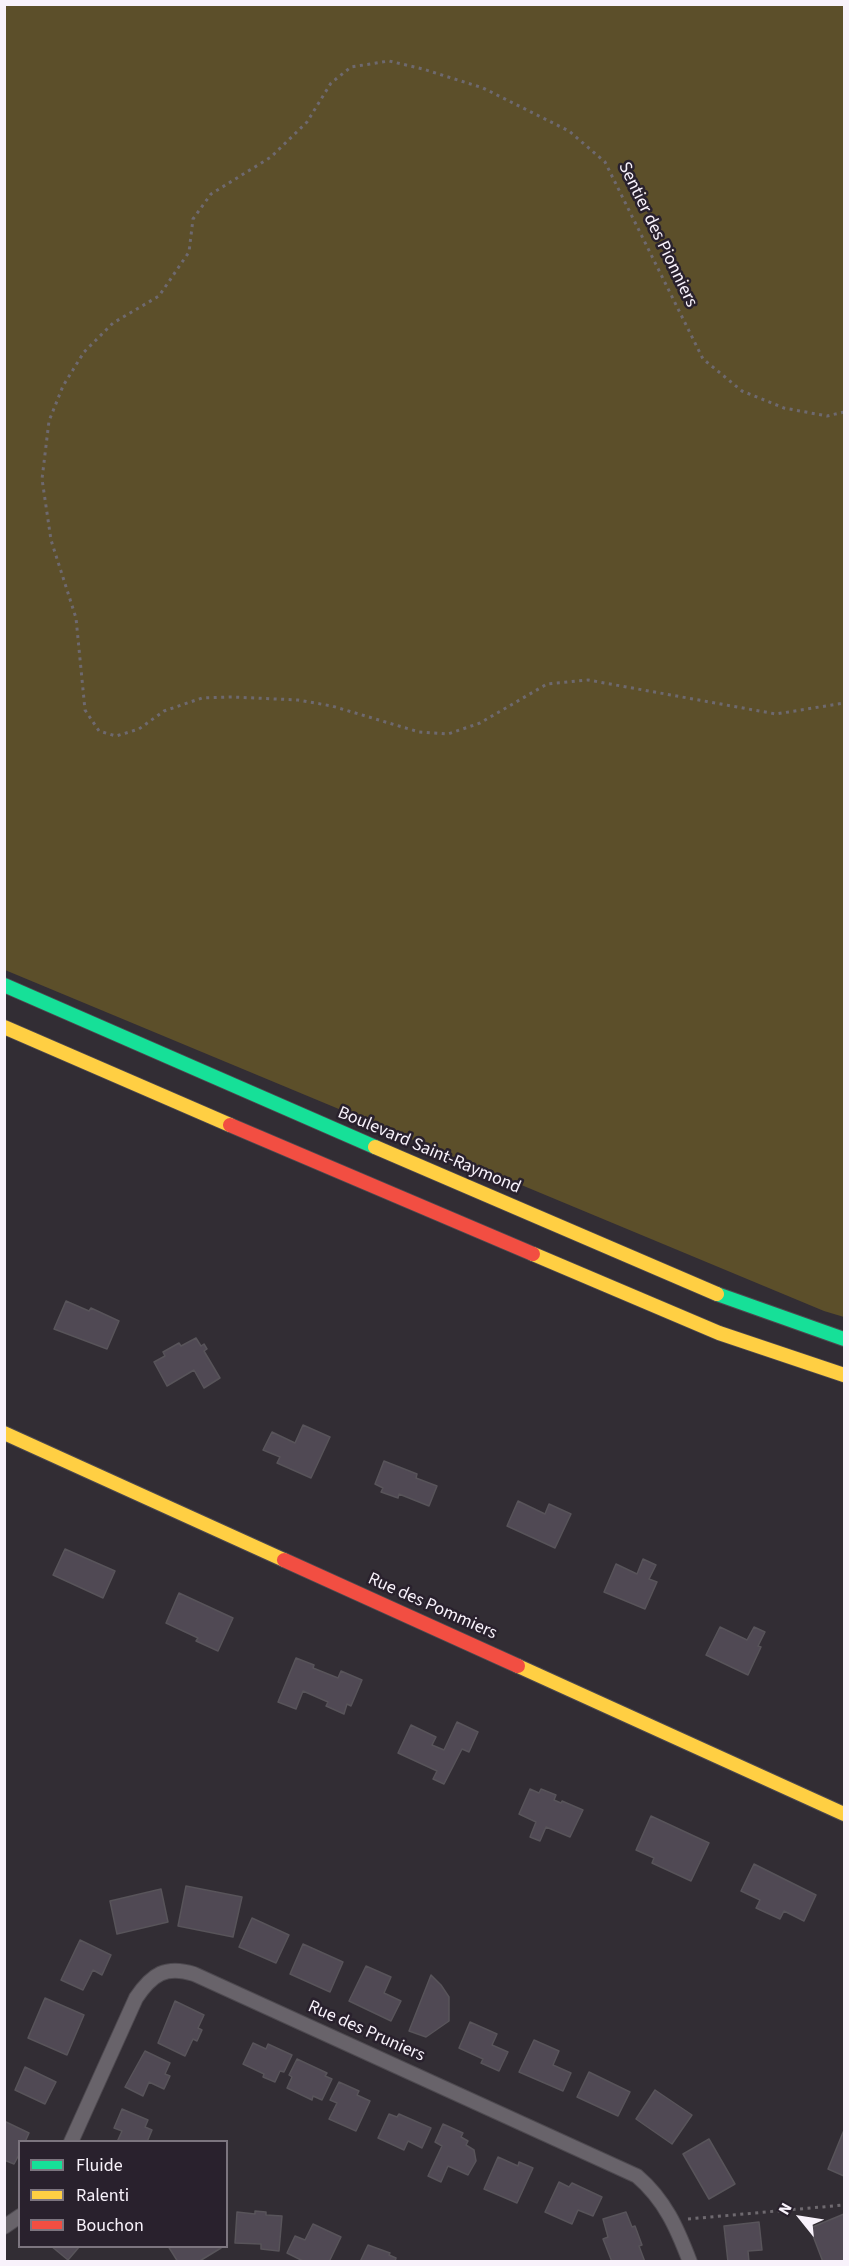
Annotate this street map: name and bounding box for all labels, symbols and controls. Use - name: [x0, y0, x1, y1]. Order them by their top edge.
- street label: Sentier des Pionniers: [612, 159, 702, 311]
- street label: Boulevard Saint-Raymond: [334, 1103, 524, 1199]
- street label: Rue des Pommiers: [364, 1569, 500, 1645]
- street label: Rue des Pruniers: [304, 1997, 428, 2067]
- legend: [18, 2140, 228, 2248]
- text: Fluide: [76, 2153, 123, 2178]
- text: Ralenti: [76, 2183, 129, 2208]
- north arrow: [771, 2188, 831, 2248]
- text: N: [773, 2199, 798, 2219]
- text: Bouchon: [76, 2213, 144, 2238]

